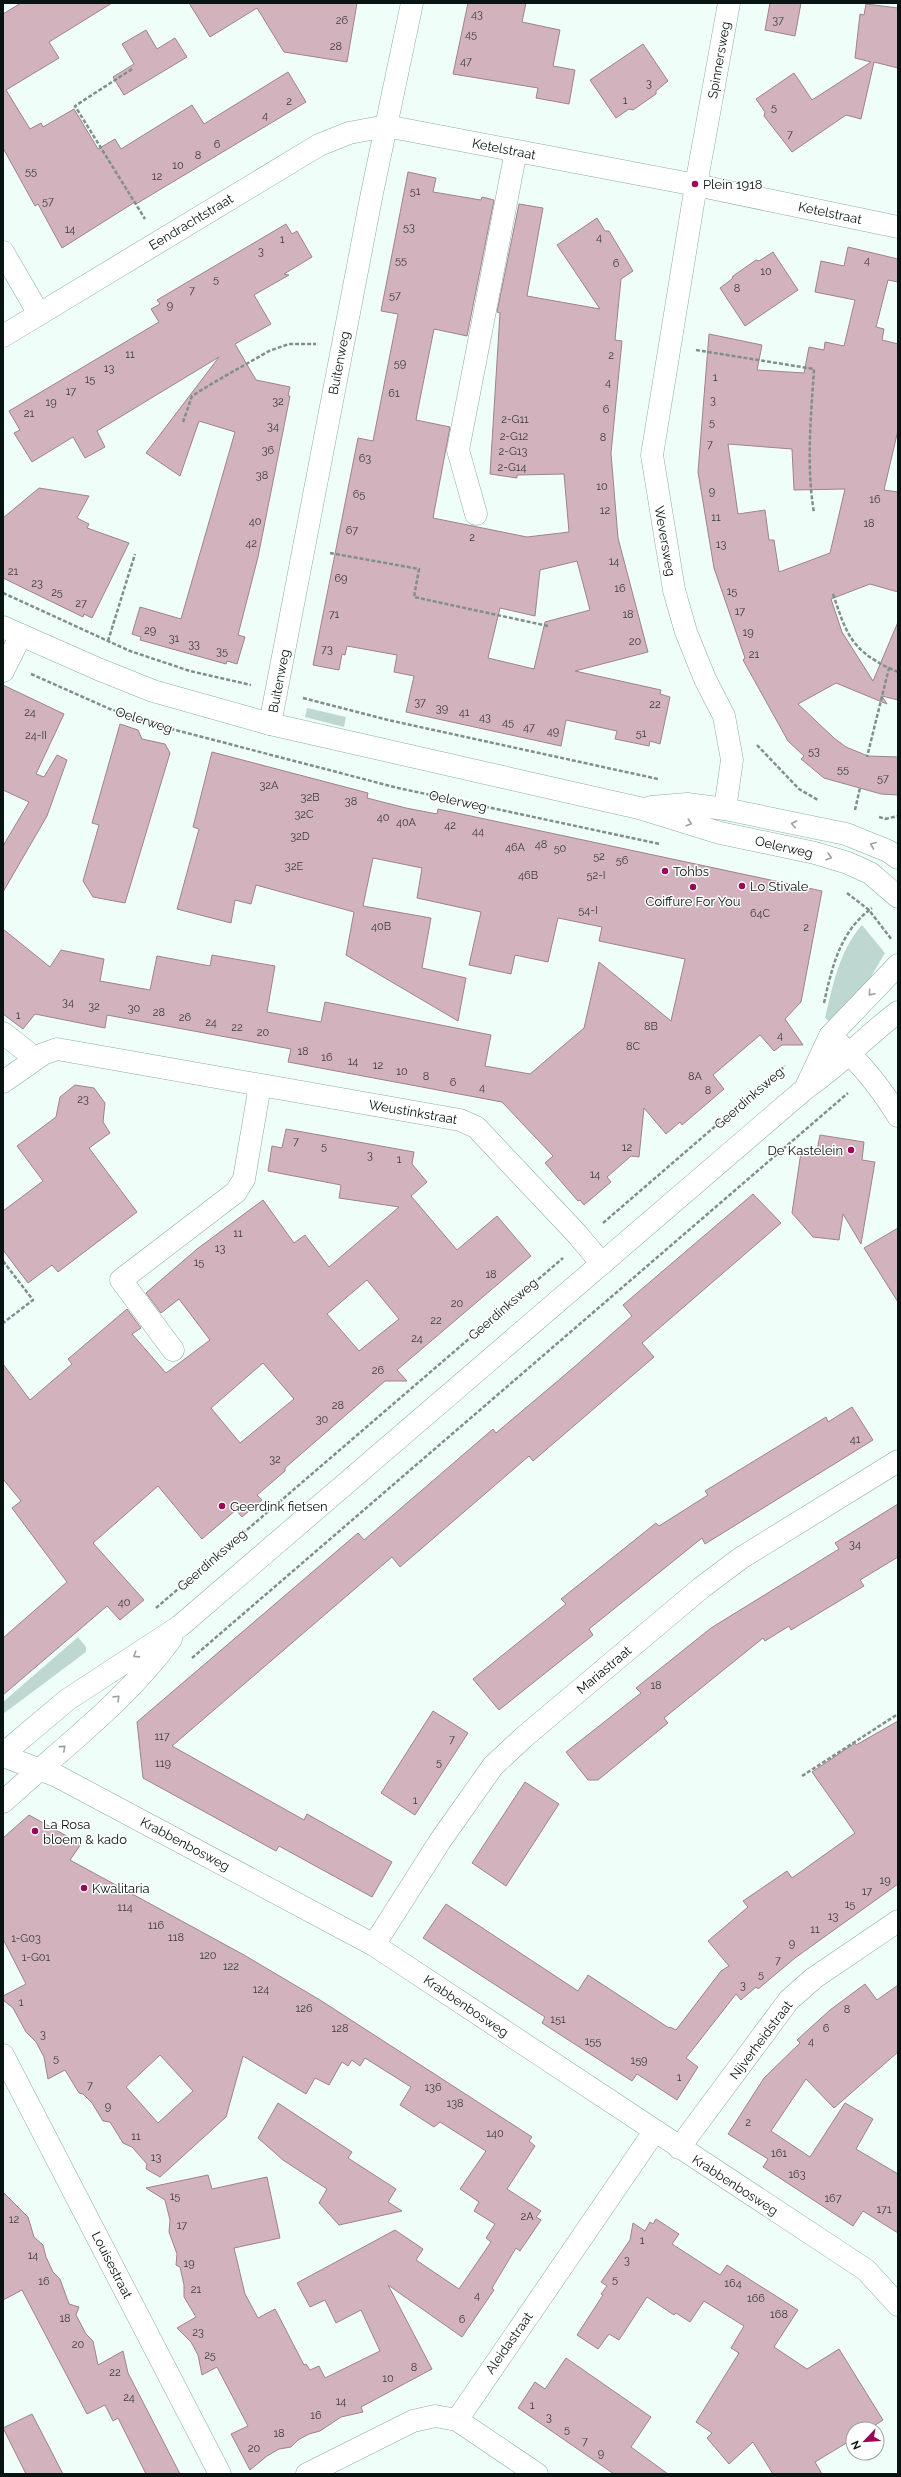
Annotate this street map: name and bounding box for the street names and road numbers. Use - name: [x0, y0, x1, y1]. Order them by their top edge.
- street label: Spinnersweg: [705, 20, 733, 100]
- street label: Ketelstraat: [471, 135, 538, 163]
- street label: Eendrachtstraat: [146, 191, 236, 253]
- street label: Ketelstraat: [797, 199, 864, 227]
- street label: Buitenweg: [325, 330, 353, 396]
- street label: Weversweg: [651, 505, 679, 577]
- street label: Buitenweg: [265, 648, 293, 714]
- street label: Oelerweg: [114, 704, 174, 736]
- street label: Oelerweg: [428, 788, 488, 814]
- street label: Oelerweg: [754, 833, 814, 861]
- street label: Geerdinksweg: [711, 1064, 787, 1132]
- street label: Weustinkstraat: [368, 1097, 459, 1127]
- street label: Geerdinksweg: [465, 1275, 541, 1343]
- street label: Geerdinksweg: [174, 1526, 250, 1594]
- street label: Mariastraat: [574, 1642, 635, 1697]
- street label: Krabbenbosweg: [138, 1814, 232, 1874]
- street label: Krabbenbosweg: [421, 1972, 511, 2040]
- street label: Nijverheidstraat: [727, 1997, 796, 2082]
- street label: Krabbenbosweg: [689, 2152, 781, 2218]
- street label: Louisestraat: [89, 2229, 136, 2302]
- street label: Aleidastraat: [482, 2309, 536, 2377]

